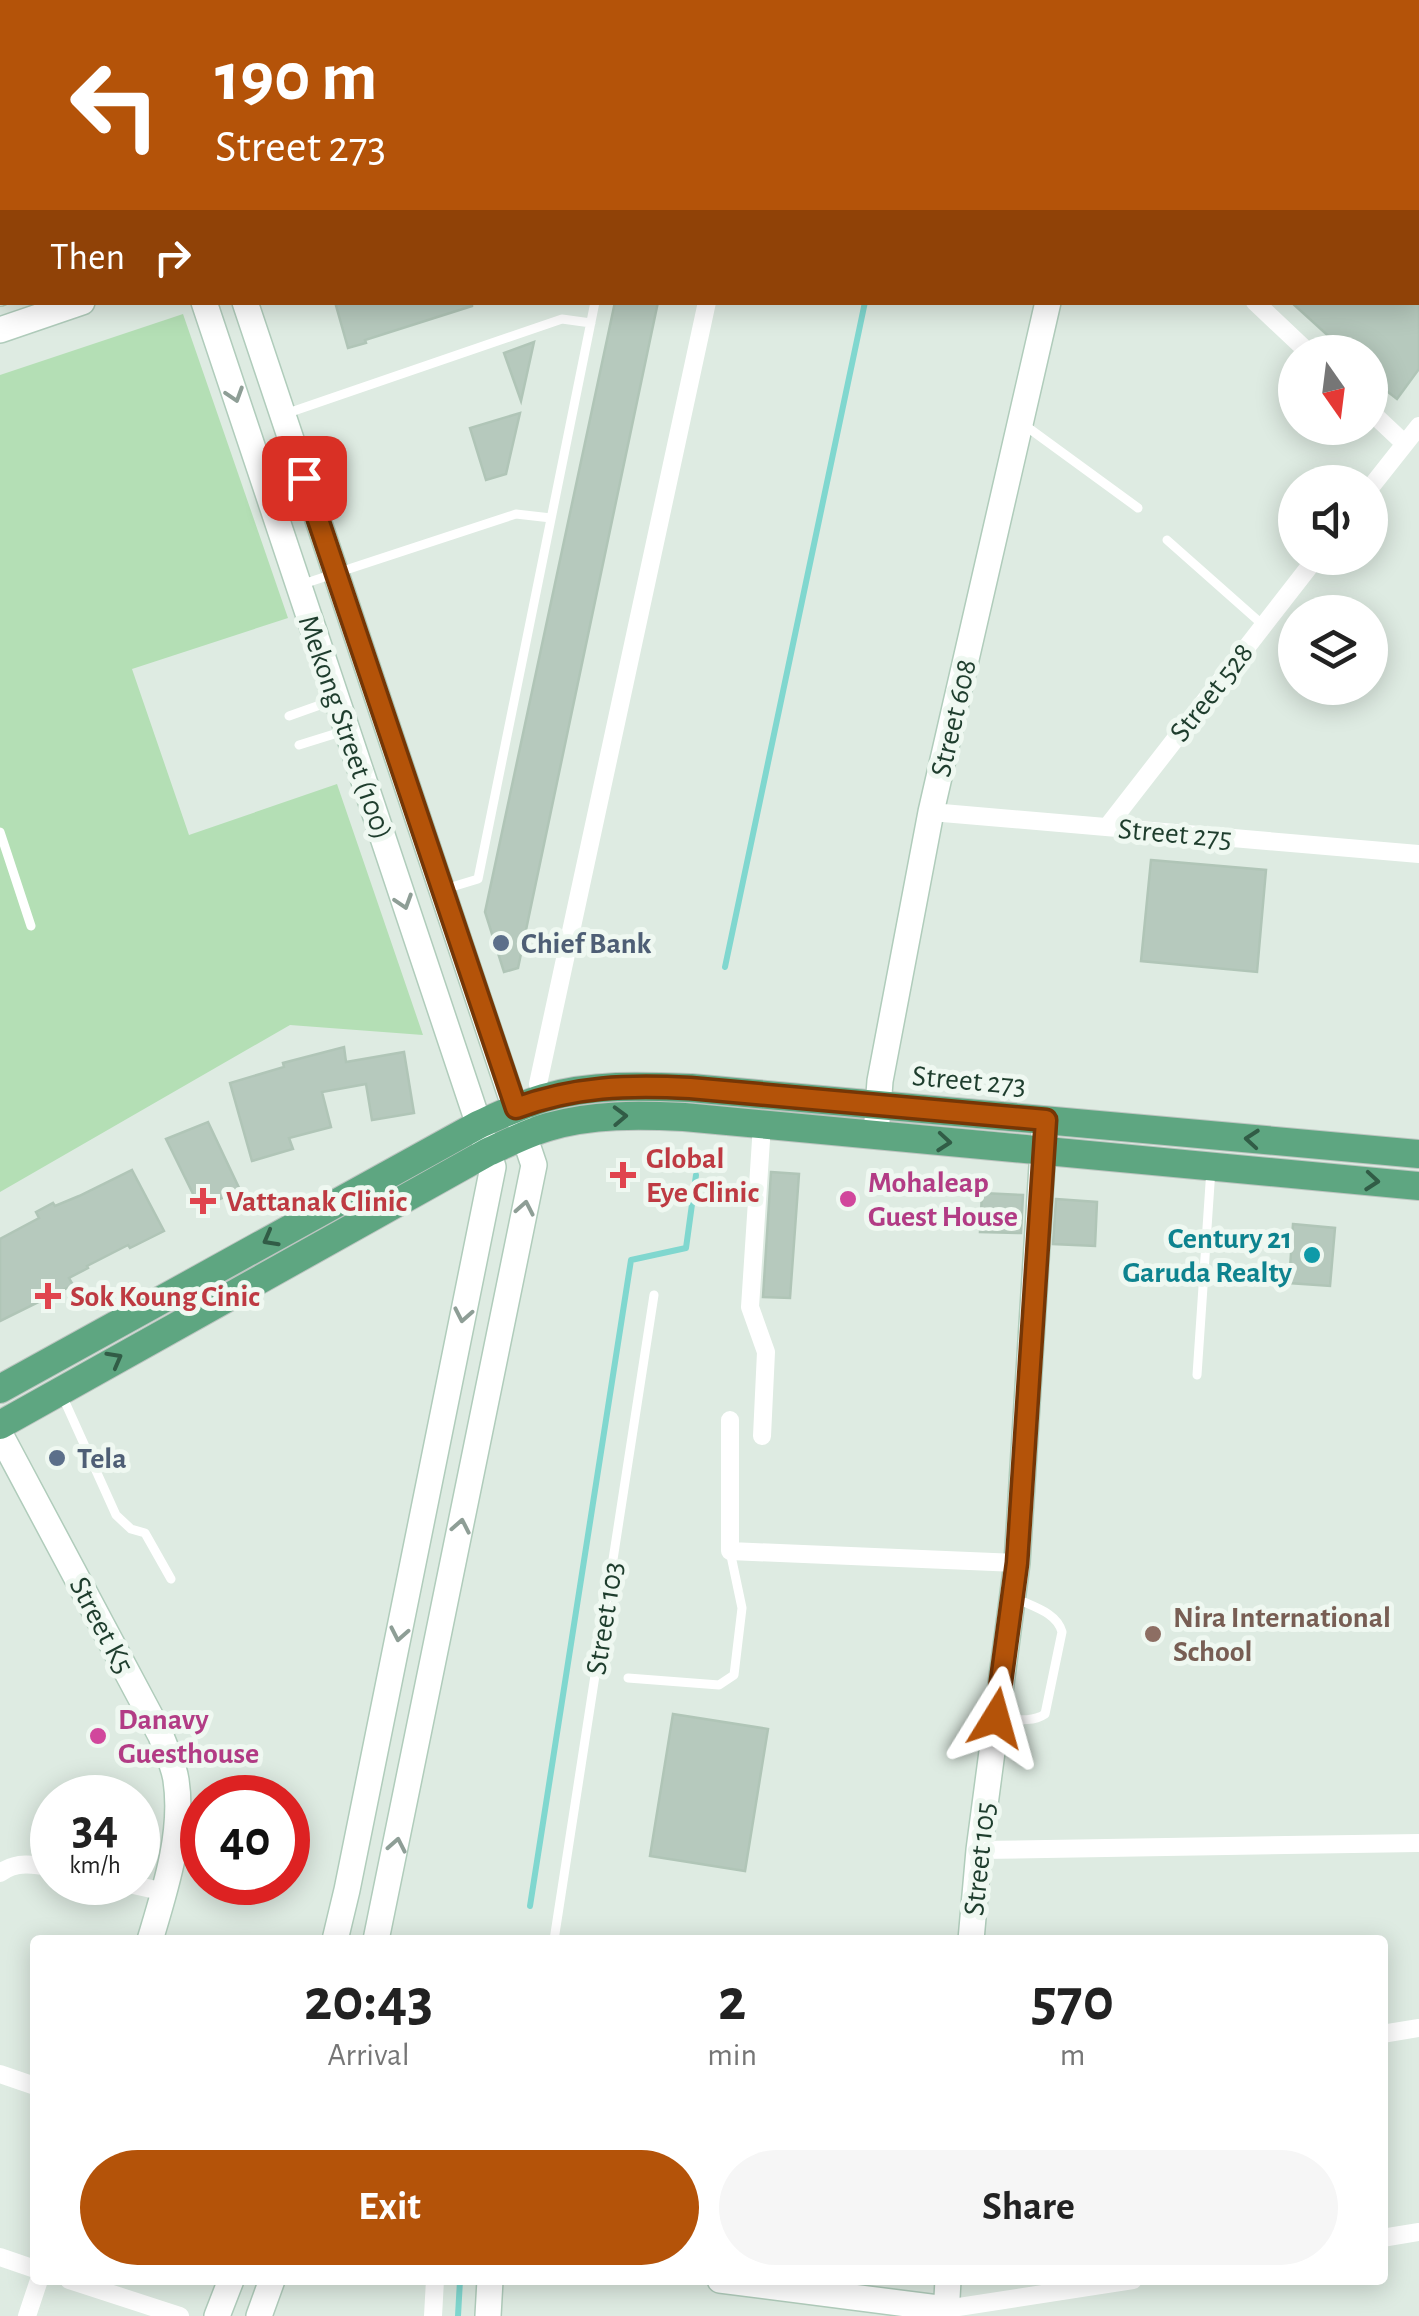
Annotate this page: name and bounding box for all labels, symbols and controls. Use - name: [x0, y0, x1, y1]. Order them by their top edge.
- icon: left: [50, 40, 180, 170]
- text: 190 m: [215, 43, 378, 113]
- text: Street 273: [215, 125, 386, 170]
- icon: right: [145, 230, 200, 285]
- text: Then: [50, 239, 125, 277]
- north arrow: [1278, 335, 1388, 445]
- map controls: [1278, 335, 1388, 705]
- one-way arrow: [223, 386, 243, 403]
- pin: [262, 436, 347, 521]
- icon: arrive: [277, 451, 332, 506]
- button: sound: [1278, 465, 1388, 575]
- button: layers: [1278, 595, 1388, 705]
- street label: Mekong Street (100): [293, 611, 397, 843]
- street label: Street 528: [1164, 638, 1259, 748]
- street label: Street 608: [926, 657, 982, 780]
- street label: Street 275: [1117, 814, 1233, 854]
- one-way arrow: [393, 893, 413, 910]
- place label: Chief Bank: [521, 929, 651, 959]
- marker: Chief Bank: [490, 932, 512, 954]
- street label: Street 273: [911, 1061, 1027, 1101]
- one-way arrow: [613, 1105, 629, 1126]
- one-way arrow: [1244, 1128, 1260, 1150]
- one-way arrow: [936, 1131, 952, 1153]
- place label: Global Eye Clinic: [646, 1144, 759, 1208]
- marker: Global Eye Clinic: [610, 1162, 636, 1188]
- place label: Mohaleap Guest House: [868, 1168, 1018, 1232]
- one-way arrow: [1364, 1170, 1380, 1192]
- place label: Vattanak Clinic: [226, 1187, 408, 1217]
- marker: Vattanak Clinic: [190, 1188, 216, 1214]
- marker: Mohaleap Guest House: [837, 1188, 859, 1210]
- one-way arrow: [514, 1200, 535, 1217]
- place label: Century 21 Garuda Realty: [1122, 1224, 1293, 1288]
- one-way arrow: [263, 1227, 281, 1247]
- marker: Century 21 Garuda Realty: [1301, 1244, 1323, 1266]
- place label: Sok Koung Cinic: [70, 1282, 260, 1312]
- marker: Sok Koung Cinic: [35, 1283, 61, 1309]
- one-way arrow: [454, 1306, 475, 1323]
- one-way arrow: [105, 1352, 123, 1372]
- place label: Tela: [77, 1444, 127, 1474]
- marker: Tela: [46, 1447, 68, 1469]
- one-way arrow: [450, 1518, 471, 1535]
- street label: Street 103: [581, 1559, 629, 1677]
- street label: Street K5: [63, 1572, 139, 1679]
- place label: Nira International School: [1173, 1603, 1391, 1667]
- marker: Nira International School: [1142, 1623, 1164, 1645]
- one-way arrow: [389, 1625, 410, 1642]
- position arrow: [944, 1666, 1048, 1770]
- place label: Danavy Guesthouse: [118, 1705, 259, 1769]
- marker: Danavy Guesthouse: [87, 1725, 109, 1747]
- speed limit sign: 40: [180, 1775, 310, 1905]
- street label: Street 105: [959, 1801, 1001, 1918]
- text: 34: [72, 1803, 118, 1853]
- one-way arrow: [385, 1837, 406, 1854]
- text: km/h: [69, 1853, 121, 1878]
- text: 20:43: [304, 1971, 433, 2031]
- text: 2: [718, 1971, 746, 2031]
- text: 570: [1031, 1971, 1114, 2031]
- text: Arrival: [327, 2039, 410, 2071]
- text: min: [707, 2039, 757, 2071]
- text: m: [1060, 2039, 1085, 2071]
- button: Exit: [80, 2150, 699, 2265]
- button: Share: [719, 2150, 1338, 2265]

